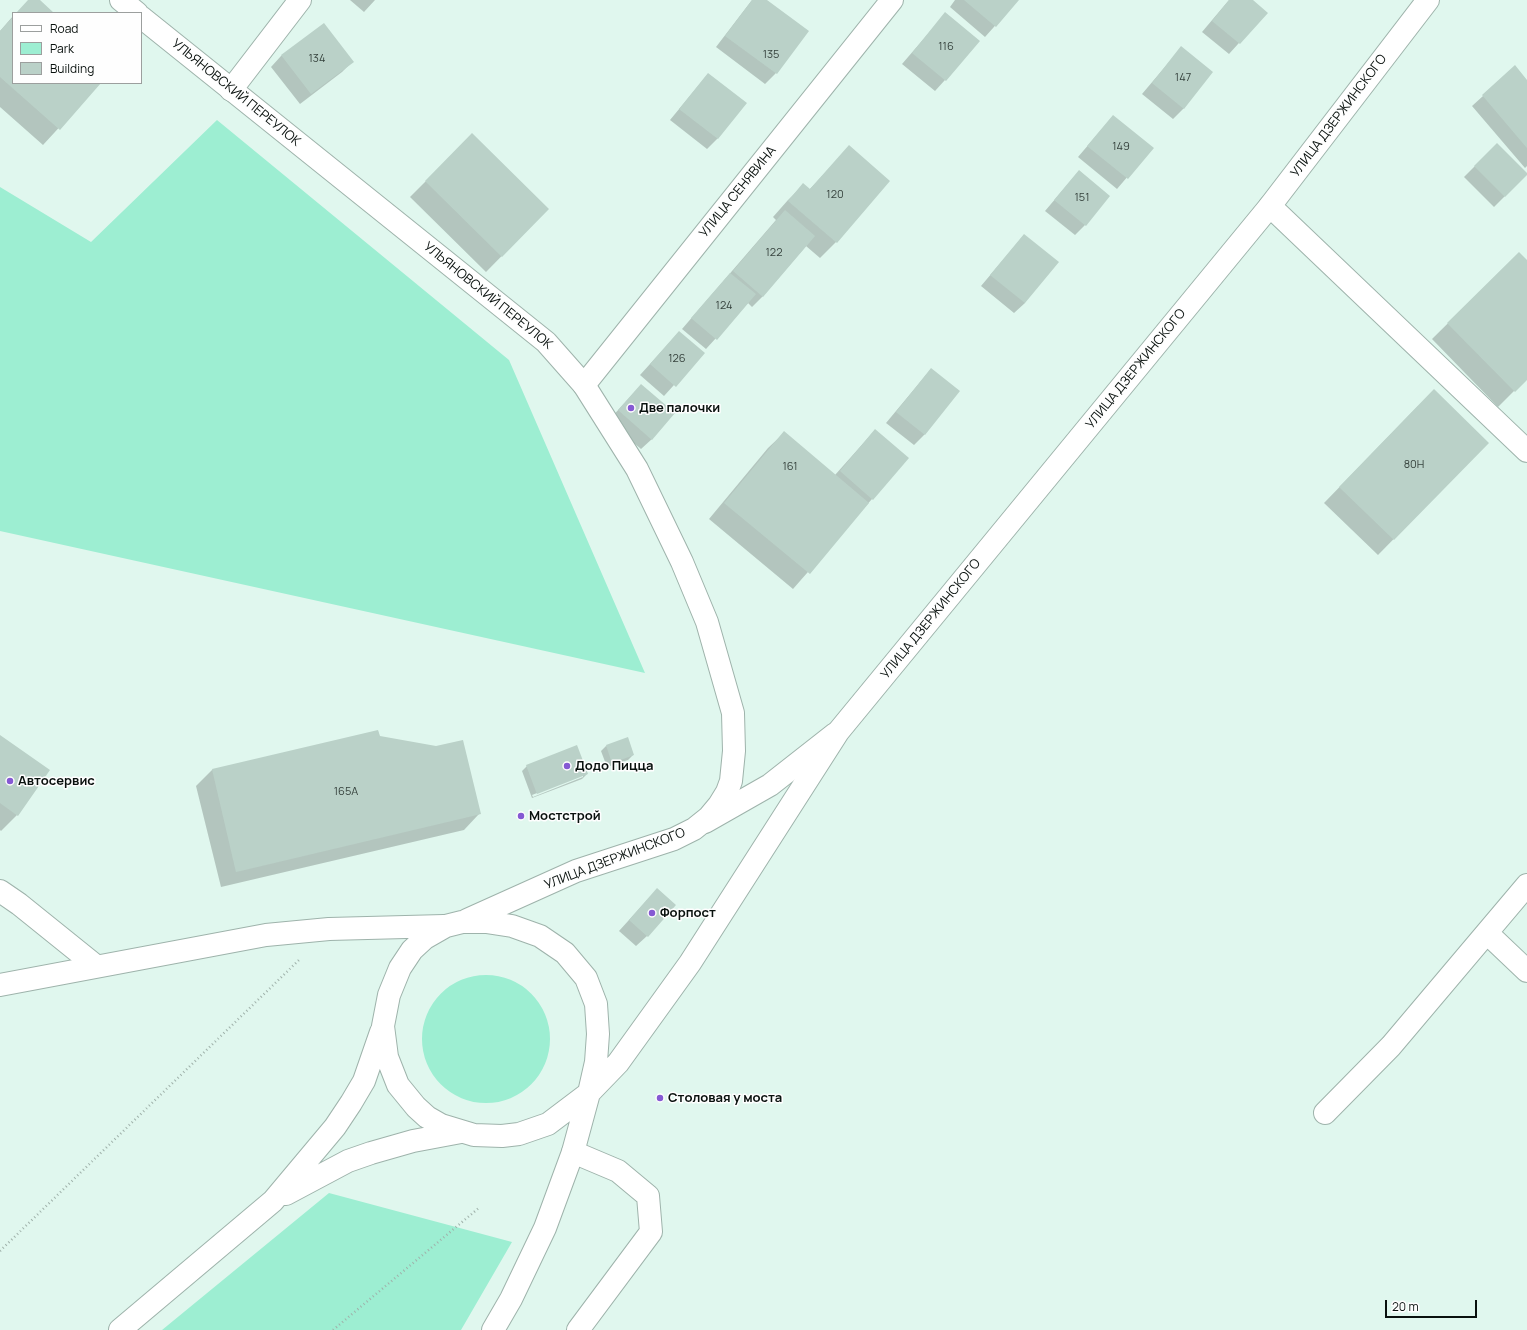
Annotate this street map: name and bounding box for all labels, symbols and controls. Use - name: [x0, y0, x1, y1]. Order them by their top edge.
- legend: [12, 12, 142, 84]
- text: Road: [50, 20, 78, 37]
- street label: УЛЬЯНОВСКИЙ ПЕРЕУЛОК: [168, 36, 304, 150]
- text: Park: [50, 40, 74, 57]
- house number: 116: [938, 40, 954, 54]
- house number: 135: [763, 48, 779, 62]
- house number: 134: [309, 52, 325, 66]
- street label: УЛИЦА ДЗЕРЖИНСКОГО: [1288, 52, 1390, 180]
- text: Building: [50, 60, 94, 77]
- house number: 147: [1175, 71, 1191, 85]
- house number: 149: [1112, 140, 1130, 154]
- street label: УЛИЦА СЕНЯВИНА: [696, 143, 780, 241]
- house number: 120: [826, 188, 844, 202]
- house number: 151: [1075, 191, 1089, 205]
- street label: УЛЬЯНОВСКИЙ ПЕРЕУЛОК: [420, 239, 556, 353]
- house number: 122: [766, 246, 782, 260]
- house number: 124: [716, 299, 732, 313]
- street label: УЛИЦА ДЗЕРЖИНСКОГО: [1083, 306, 1189, 432]
- house number: 126: [668, 352, 686, 366]
- place label: Две палочки: [639, 400, 720, 416]
- marker: Две палочки: [626, 403, 636, 413]
- house number: 80Н: [1404, 458, 1424, 472]
- house number: 161: [782, 460, 798, 474]
- street label: УЛИЦА ДЗЕРЖИНСКОГО: [878, 556, 984, 682]
- place label: Додо Пицца: [575, 758, 653, 774]
- marker: Додо Пицца: [562, 761, 572, 771]
- place label: Автосервис: [18, 773, 95, 789]
- marker: Автосервис: [5, 776, 15, 786]
- house number: 165А: [334, 785, 358, 799]
- place label: Мостстрой: [529, 808, 601, 824]
- marker: Мостстрой: [516, 811, 526, 821]
- street label: УЛИЦА ДЗЕРЖИНСКОГО: [542, 825, 688, 893]
- place label: Форпост: [660, 905, 716, 921]
- marker: Форпост: [647, 908, 657, 918]
- place label: Столовая у моста: [668, 1090, 782, 1106]
- marker: Столовая у моста: [655, 1093, 665, 1103]
- scale bar: [1387, 1292, 1479, 1318]
- text: 20 m: [1392, 1298, 1419, 1315]

